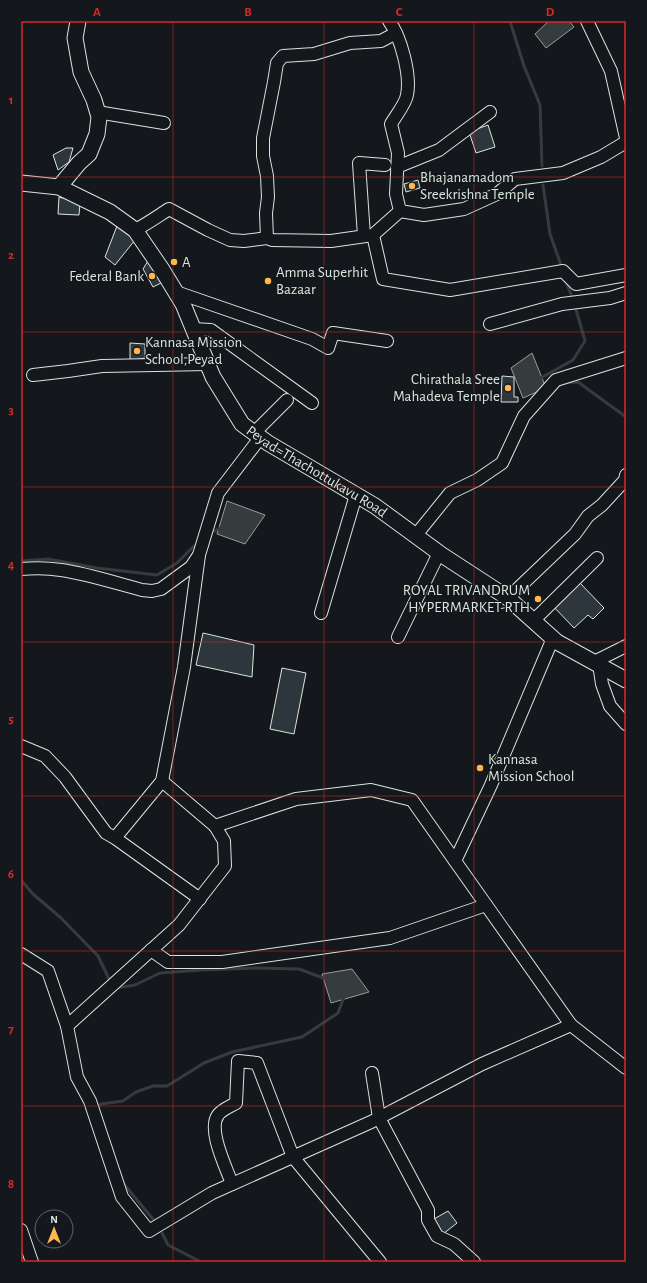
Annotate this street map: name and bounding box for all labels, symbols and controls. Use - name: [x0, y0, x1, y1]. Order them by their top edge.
- text: A: [93, 6, 101, 19]
- text: B: [244, 6, 252, 19]
- text: C: [396, 6, 403, 19]
- text: D: [546, 6, 555, 19]
- text: 1: [9, 94, 13, 107]
- place label: Bhajanamadom Sreekrishna Temple: [420, 170, 535, 202]
- marker: Bhajanamadom Sreekrishna Temple: [407, 181, 417, 191]
- text: 2: [8, 249, 14, 262]
- place label: A: [182, 255, 191, 270]
- marker: A: [169, 257, 179, 267]
- place label: Amma Superhit Bazaar: [276, 265, 368, 297]
- place label: Federal Bank: [69, 269, 144, 284]
- marker: Federal Bank: [147, 271, 157, 281]
- marker: Amma Superhit Bazaar: [263, 276, 273, 286]
- place label: Kannasa Mission School,Peyad: [145, 335, 242, 367]
- marker: Kannasa Mission School,Peyad: [132, 346, 142, 356]
- place label: Chirathala Sree Mahadeva Temple: [393, 372, 500, 404]
- marker: Chirathala Sree Mahadeva Temple: [503, 383, 513, 393]
- text: 3: [8, 404, 14, 417]
- street label: Peyad=Thachottukavu Road: [244, 423, 390, 521]
- text: 4: [8, 559, 15, 572]
- place label: ROYAL TRIVANDRUM HYPERMARKET-RTH: [403, 583, 530, 615]
- marker: ROYAL TRIVANDRUM HYPERMARKET-RTH: [533, 594, 543, 604]
- text: 5: [8, 713, 14, 726]
- place label: Kannasa Mission School: [488, 752, 574, 784]
- marker: Kannasa Mission School: [475, 763, 485, 773]
- text: 6: [8, 868, 14, 881]
- text: 7: [8, 1023, 14, 1036]
- text: 8: [8, 1178, 14, 1191]
- north arrow: [34, 1209, 74, 1249]
- text: N: [50, 1214, 58, 1225]

